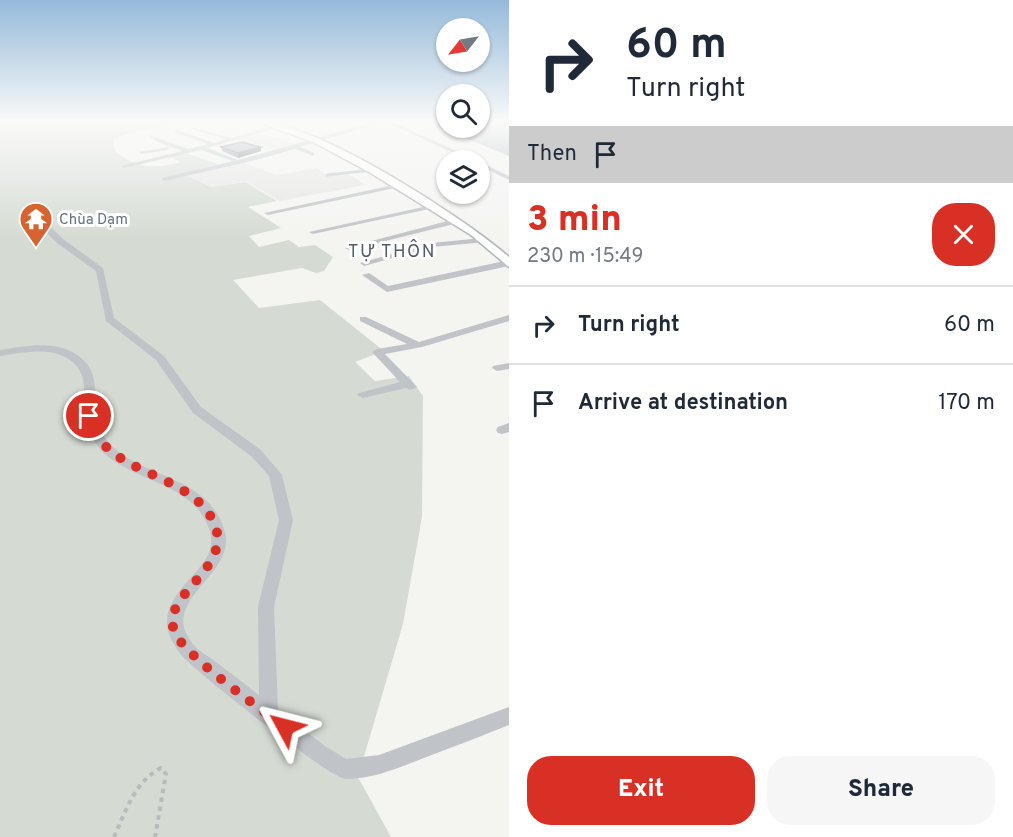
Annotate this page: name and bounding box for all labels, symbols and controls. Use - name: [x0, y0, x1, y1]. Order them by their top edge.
- north arrow: [436, 18, 490, 72]
- map controls: [436, 18, 490, 204]
- text: 60 m: [626, 20, 727, 73]
- icon: right: [527, 24, 605, 102]
- text: Turn right: [626, 72, 745, 106]
- button: search: [436, 84, 490, 138]
- icon: arrive: [589, 138, 622, 171]
- text: Then: [527, 141, 577, 168]
- button: layers: [436, 150, 490, 204]
- text: 3 min: [527, 198, 622, 244]
- temple icon: Chùa Dạm: [18, 201, 54, 248]
- button: close: [932, 203, 995, 266]
- place label: Chùa Dạm: [59, 211, 128, 230]
- district label: TỰ THÔN: [348, 239, 436, 264]
- text: 230 m · 15:49: [527, 244, 643, 270]
- icon: right: [527, 309, 560, 342]
- text: Turn right: [578, 312, 680, 339]
- text: 60 m: [944, 312, 995, 339]
- icon: arrive: [527, 387, 560, 420]
- pin: [63, 390, 114, 441]
- text: Arrive at destination: [578, 390, 788, 417]
- text: 170 m: [938, 390, 995, 417]
- icon: arrive: [72, 399, 105, 432]
- position arrow: [253, 695, 317, 759]
- button: Exit: [527, 756, 755, 825]
- button: Share: [767, 756, 995, 825]

